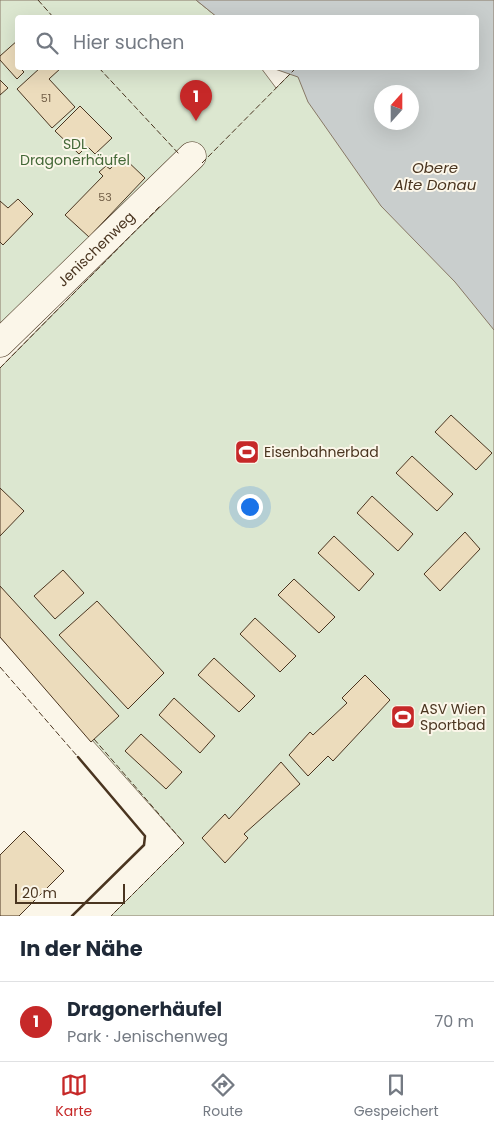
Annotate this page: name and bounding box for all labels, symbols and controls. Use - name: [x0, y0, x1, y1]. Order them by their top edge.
- search box: [15, 15, 479, 70]
- icon: search: [33, 29, 61, 57]
- text: Hier suchen: [73, 29, 184, 56]
- pin: 1: [180, 80, 212, 121]
- north arrow: [374, 85, 419, 130]
- house number: 51: [41, 90, 51, 106]
- park label: SDL Dragonerhäufel: [20, 134, 130, 170]
- water label: Obere Alte Donau: [393, 157, 477, 195]
- house number: 53: [98, 189, 112, 205]
- street label: Jenischenweg: [53, 207, 139, 291]
- sports icon: Eisenbahnerbad: [234, 439, 260, 465]
- place label: Eisenbahnerbad: [264, 442, 379, 462]
- your location: [237, 494, 263, 520]
- place label: ASV Wien Sportbad: [420, 699, 486, 735]
- sports icon: ASV Wien Sportbad: [390, 704, 416, 730]
- scale bar: [15, 881, 125, 904]
- text: 20 m: [22, 883, 57, 903]
- text: In der Nähe: [20, 934, 143, 963]
- text: Dragonerhäufel: [67, 996, 222, 1023]
- text: 1: [33, 1010, 39, 1033]
- text: 70 m: [434, 1010, 474, 1033]
- text: Park · Jenischenweg: [67, 1025, 228, 1048]
- tab: Karte: [55, 1071, 92, 1122]
- tab: Route: [203, 1071, 243, 1122]
- tab: Gespeichert: [354, 1071, 439, 1122]

